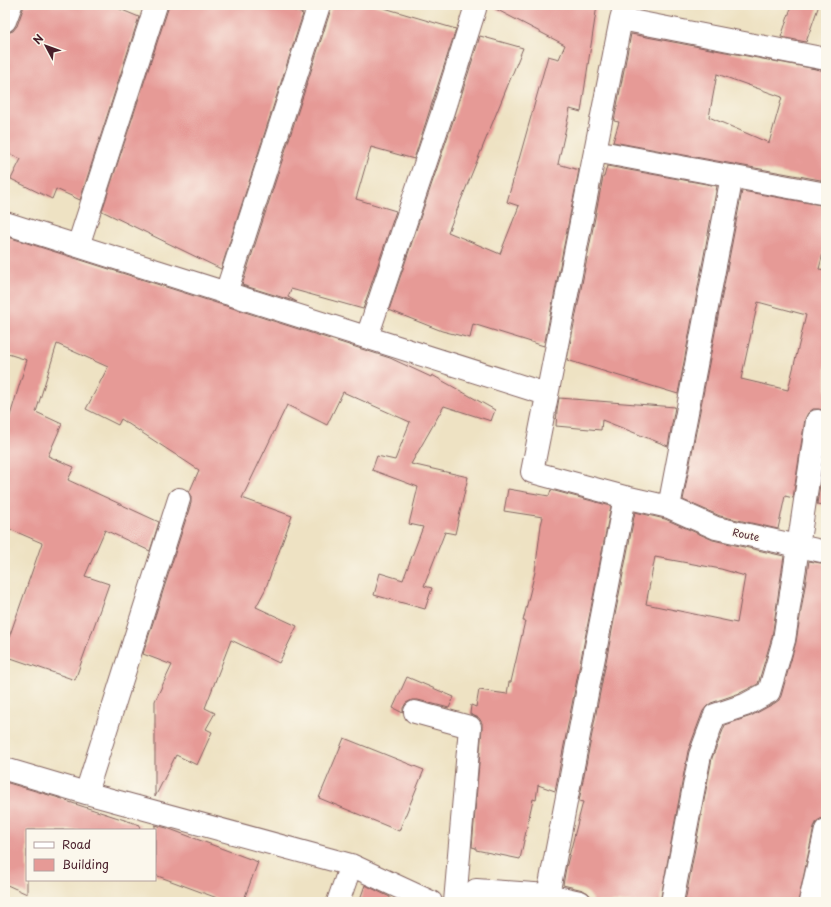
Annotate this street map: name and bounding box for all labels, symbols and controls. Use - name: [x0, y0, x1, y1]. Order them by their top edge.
- north arrow: [26, 26, 66, 66]
- text: N: [29, 30, 48, 48]
- street label: Route: [731, 524, 762, 544]
- legend: [26, 829, 156, 881]
- text: Road: [62, 835, 91, 853]
- text: Building: [62, 855, 109, 873]

